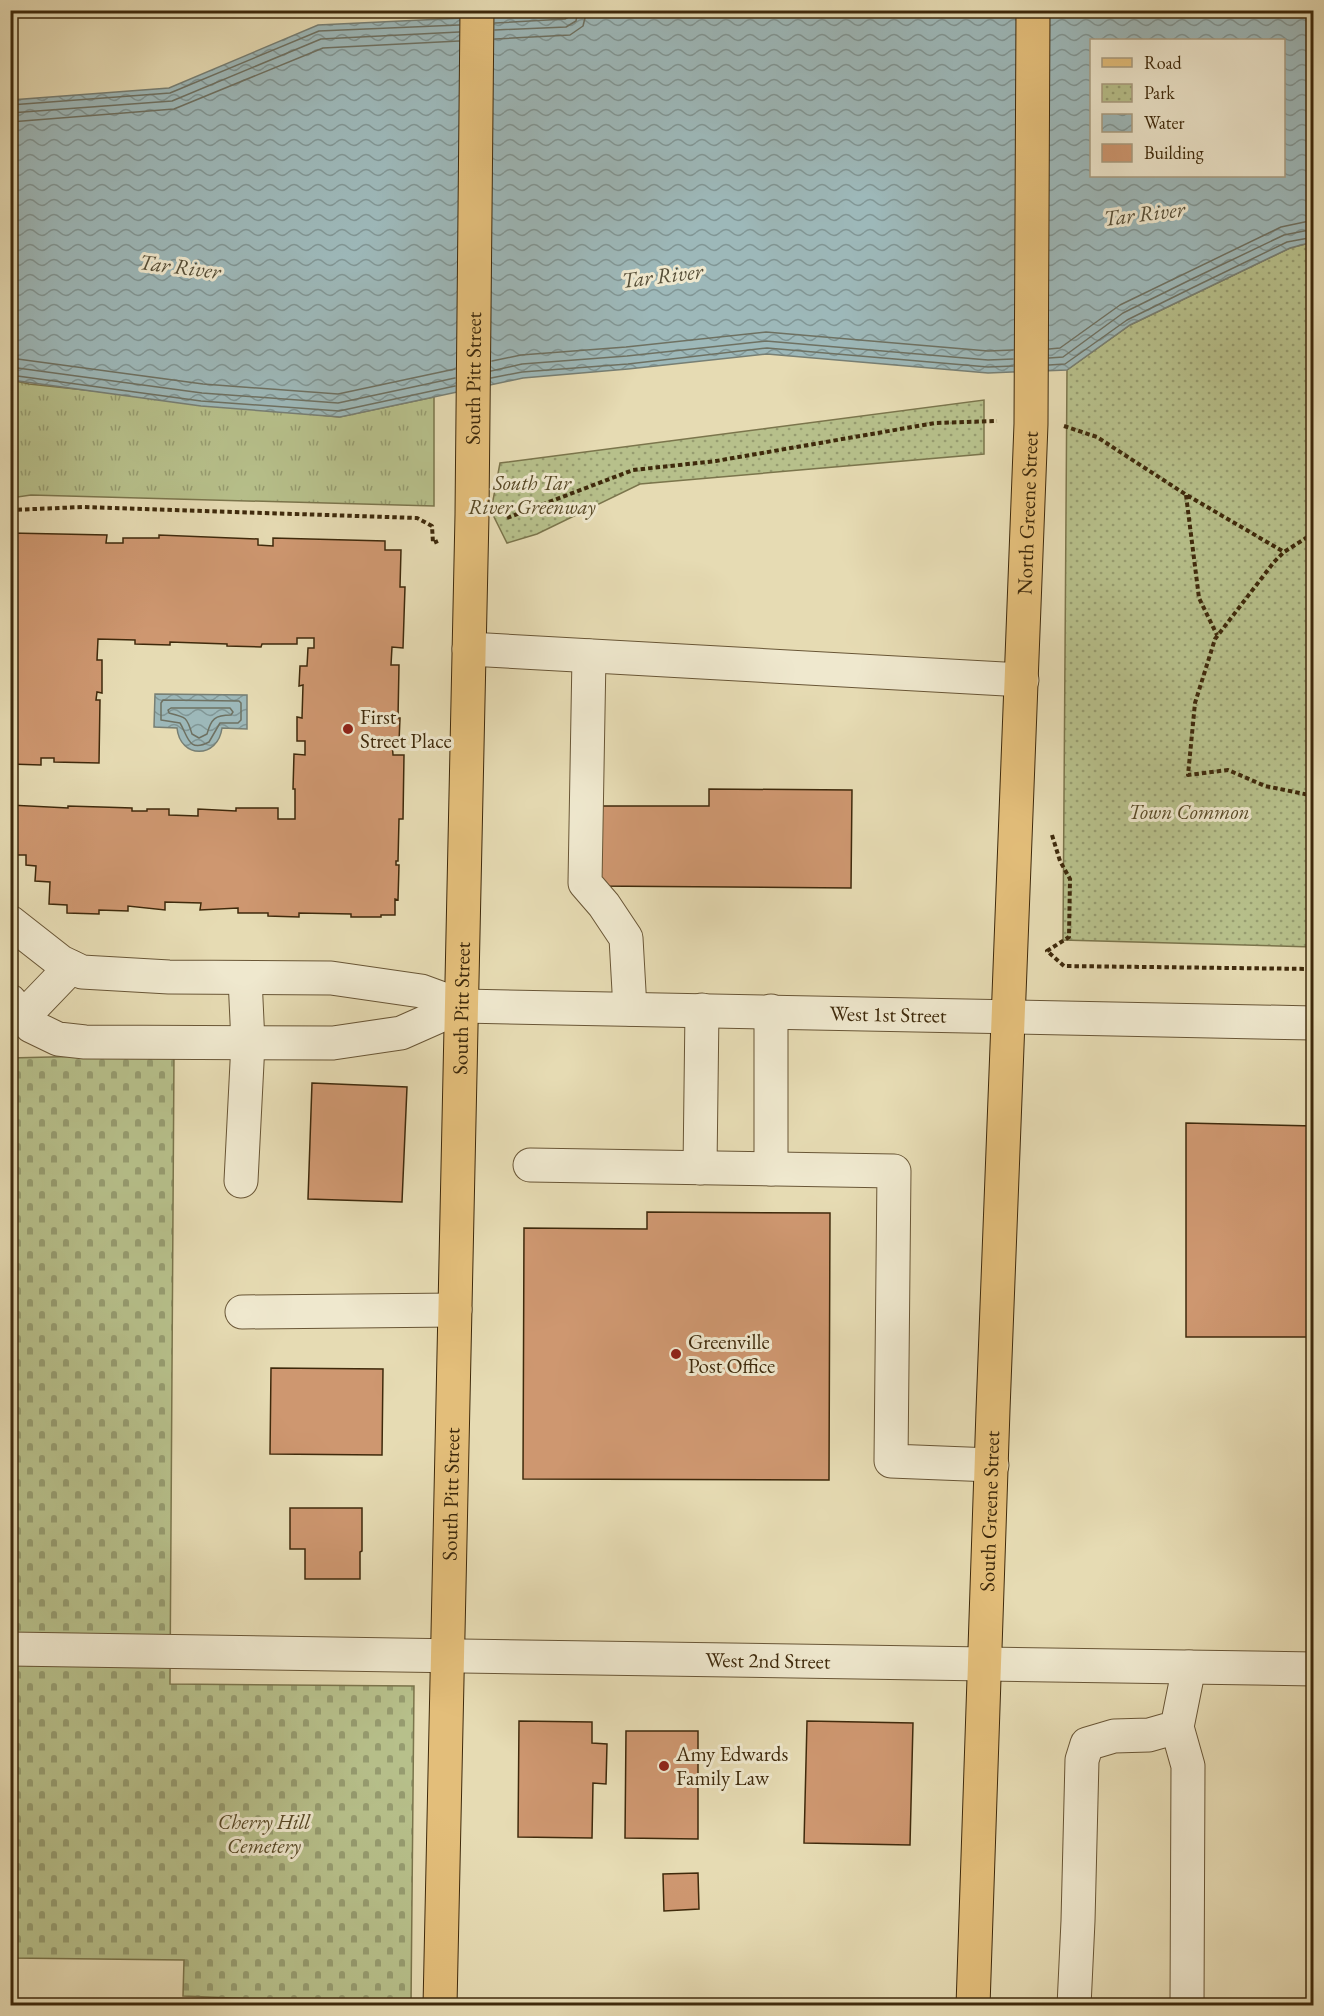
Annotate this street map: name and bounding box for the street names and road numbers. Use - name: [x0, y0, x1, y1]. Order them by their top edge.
- street label: South Pitt Street: [459, 311, 487, 445]
- street label: North Greene Street: [1010, 430, 1044, 595]
- street label: South Pitt Street: [446, 941, 476, 1075]
- street label: West 1st Street: [829, 999, 947, 1029]
- street label: South Pitt Street: [436, 1427, 465, 1561]
- street label: South Greene Street: [973, 1430, 1005, 1592]
- street label: West 2nd Street: [705, 1646, 831, 1675]

